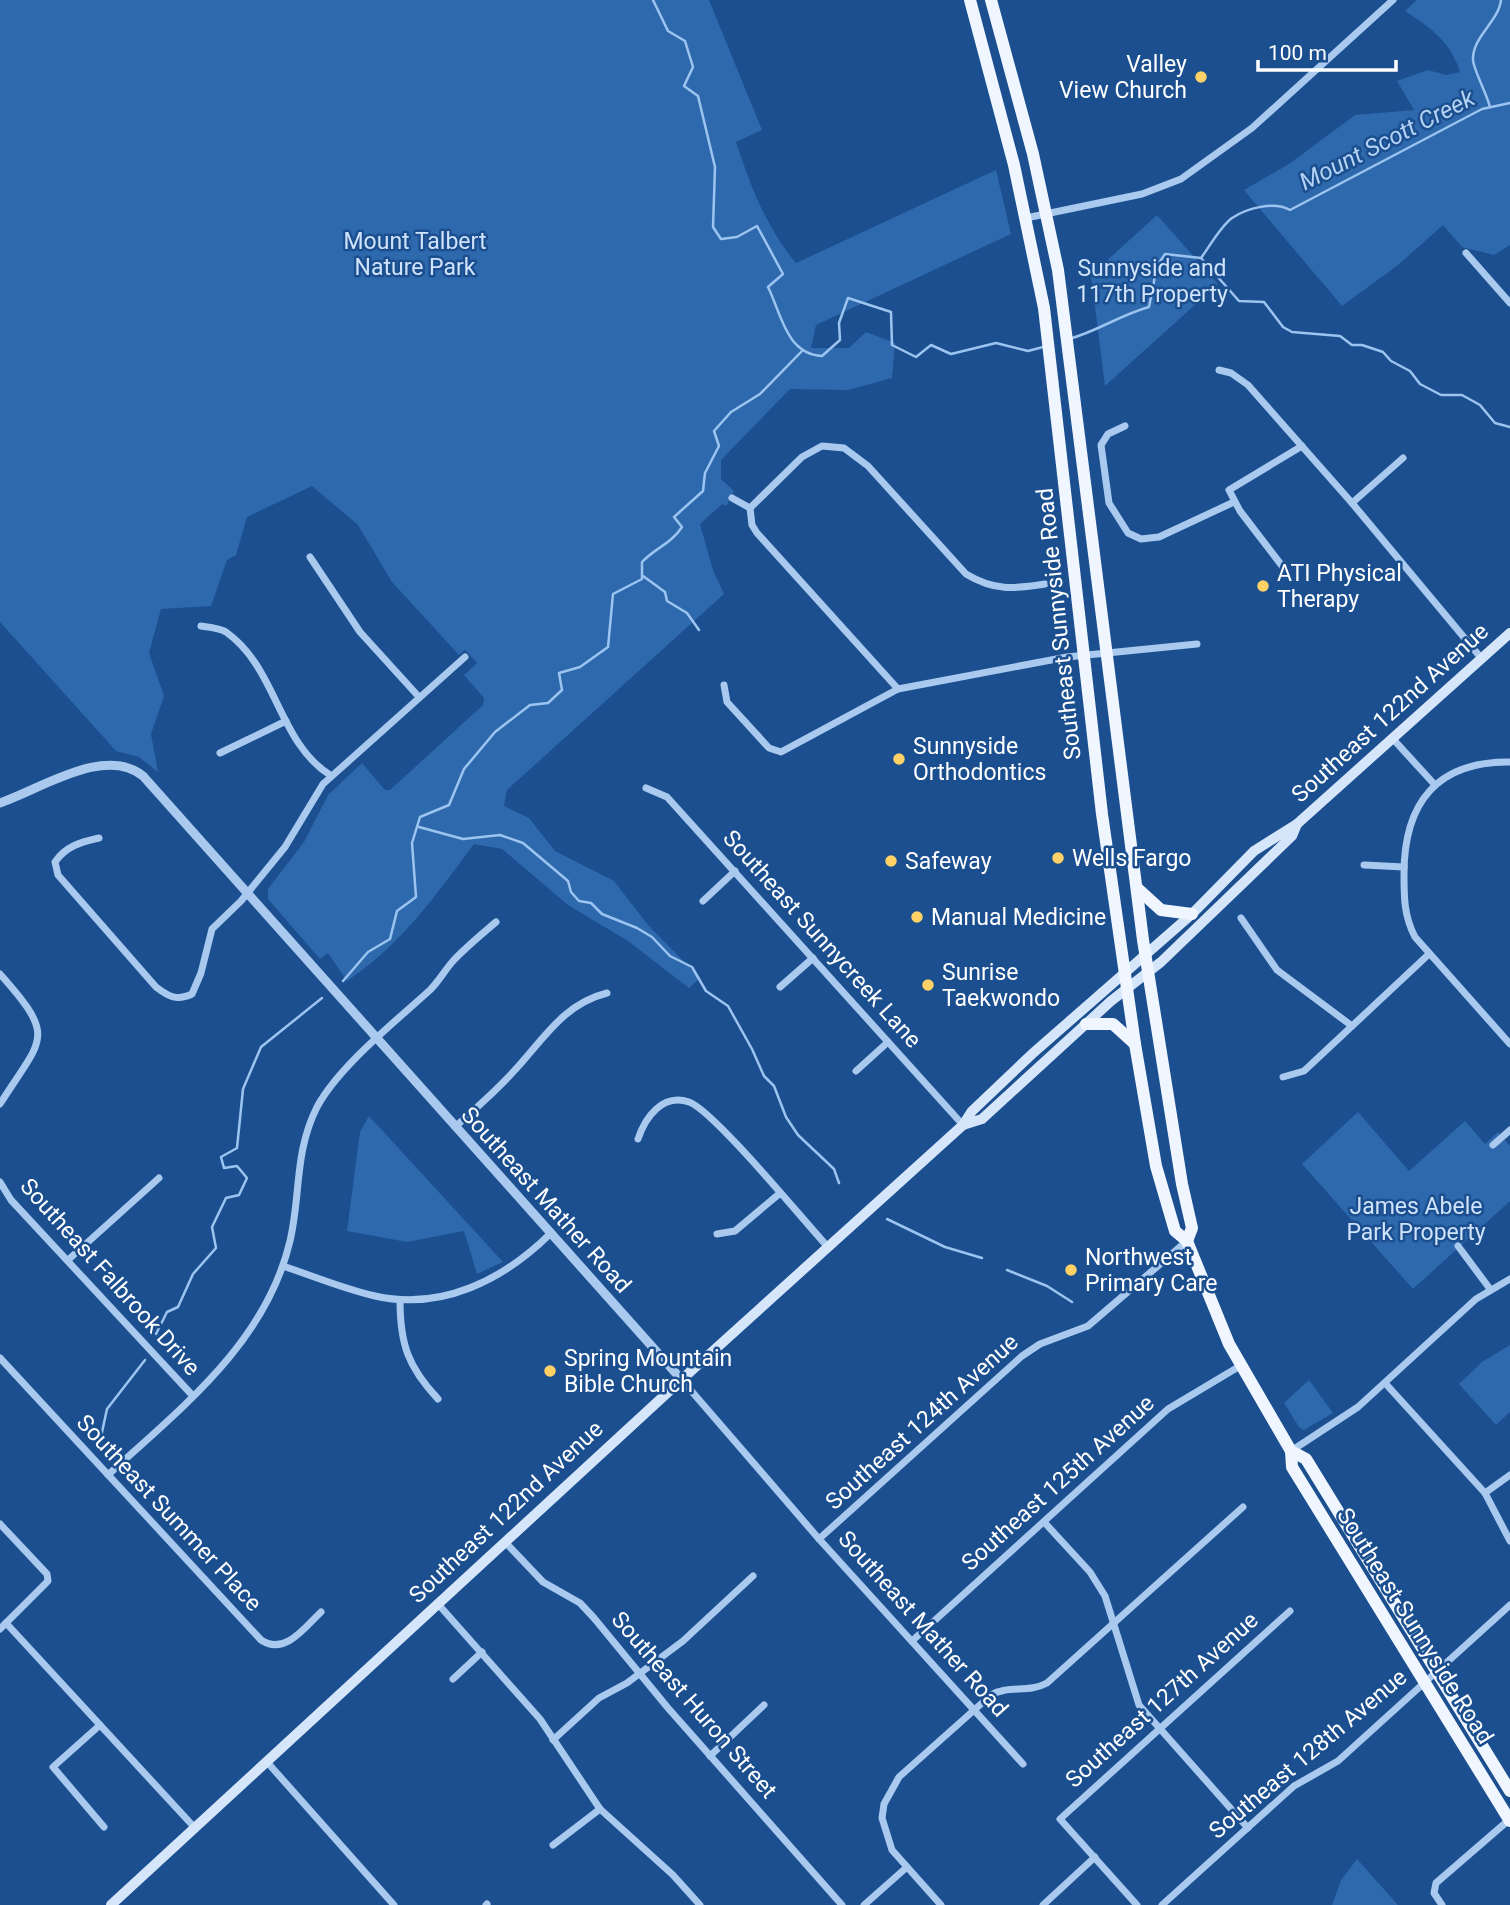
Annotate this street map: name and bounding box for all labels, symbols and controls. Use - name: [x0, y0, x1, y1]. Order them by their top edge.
- scale bar: [1258, 28, 1396, 72]
- text: 100 m: [1268, 41, 1327, 65]
- place label: Valley View Church: [1059, 51, 1187, 104]
- marker: Valley View Church: [1193, 69, 1209, 85]
- water label: Mount Scott Creek: [1295, 83, 1480, 196]
- park label: Mount Talbert Nature Park: [344, 228, 486, 281]
- park label: Sunnyside and 117th Property: [1076, 255, 1228, 308]
- street label: Southeast Sunnyside Road: [1031, 487, 1087, 761]
- place label: ATI Physical Therapy: [1277, 560, 1402, 613]
- marker: ATI Physical Therapy: [1255, 578, 1271, 594]
- street label: Southeast 122nd Avenue: [1286, 618, 1494, 808]
- place label: Sunnyside Orthodontics: [913, 733, 1046, 786]
- marker: Sunnyside Orthodontics: [891, 751, 907, 767]
- street label: Southeast Sunnycreek Lane: [717, 825, 927, 1053]
- place label: Wells Fargo: [1072, 845, 1191, 872]
- place label: Safeway: [905, 848, 992, 875]
- marker: Wells Fargo: [1050, 850, 1066, 866]
- marker: Safeway: [883, 853, 899, 869]
- place label: Manual Medicine: [931, 904, 1106, 931]
- marker: Manual Medicine: [909, 909, 925, 925]
- place label: Sunrise Taekwondo: [942, 959, 1060, 1012]
- marker: Sunrise Taekwondo: [920, 977, 936, 993]
- street label: Southeast Mather Road: [455, 1102, 637, 1298]
- street label: Southeast Falbrook Drive: [14, 1173, 206, 1381]
- park label: James Abele Park Property: [1346, 1193, 1486, 1246]
- place label: Northwest Primary Care: [1085, 1244, 1217, 1297]
- marker: Northwest Primary Care: [1063, 1262, 1079, 1278]
- street label: Southeast 124th Avenue: [820, 1329, 1024, 1515]
- place label: Spring Mountain Bible Church: [564, 1345, 732, 1398]
- marker: Spring Mountain Bible Church: [542, 1363, 558, 1379]
- street label: Southeast 125th Avenue: [956, 1390, 1160, 1576]
- street label: Southeast Summer Place: [71, 1409, 267, 1617]
- street label: Southeast 122nd Avenue: [404, 1415, 608, 1609]
- street label: Southeast Sunnyside Road: [1331, 1503, 1499, 1749]
- street label: Southeast Mather Road: [832, 1526, 1014, 1722]
- street label: Southeast Huron Street: [606, 1606, 782, 1804]
- street label: Southeast 127th Avenue: [1060, 1607, 1264, 1793]
- street label: Southeast 128th Avenue: [1204, 1664, 1412, 1844]

